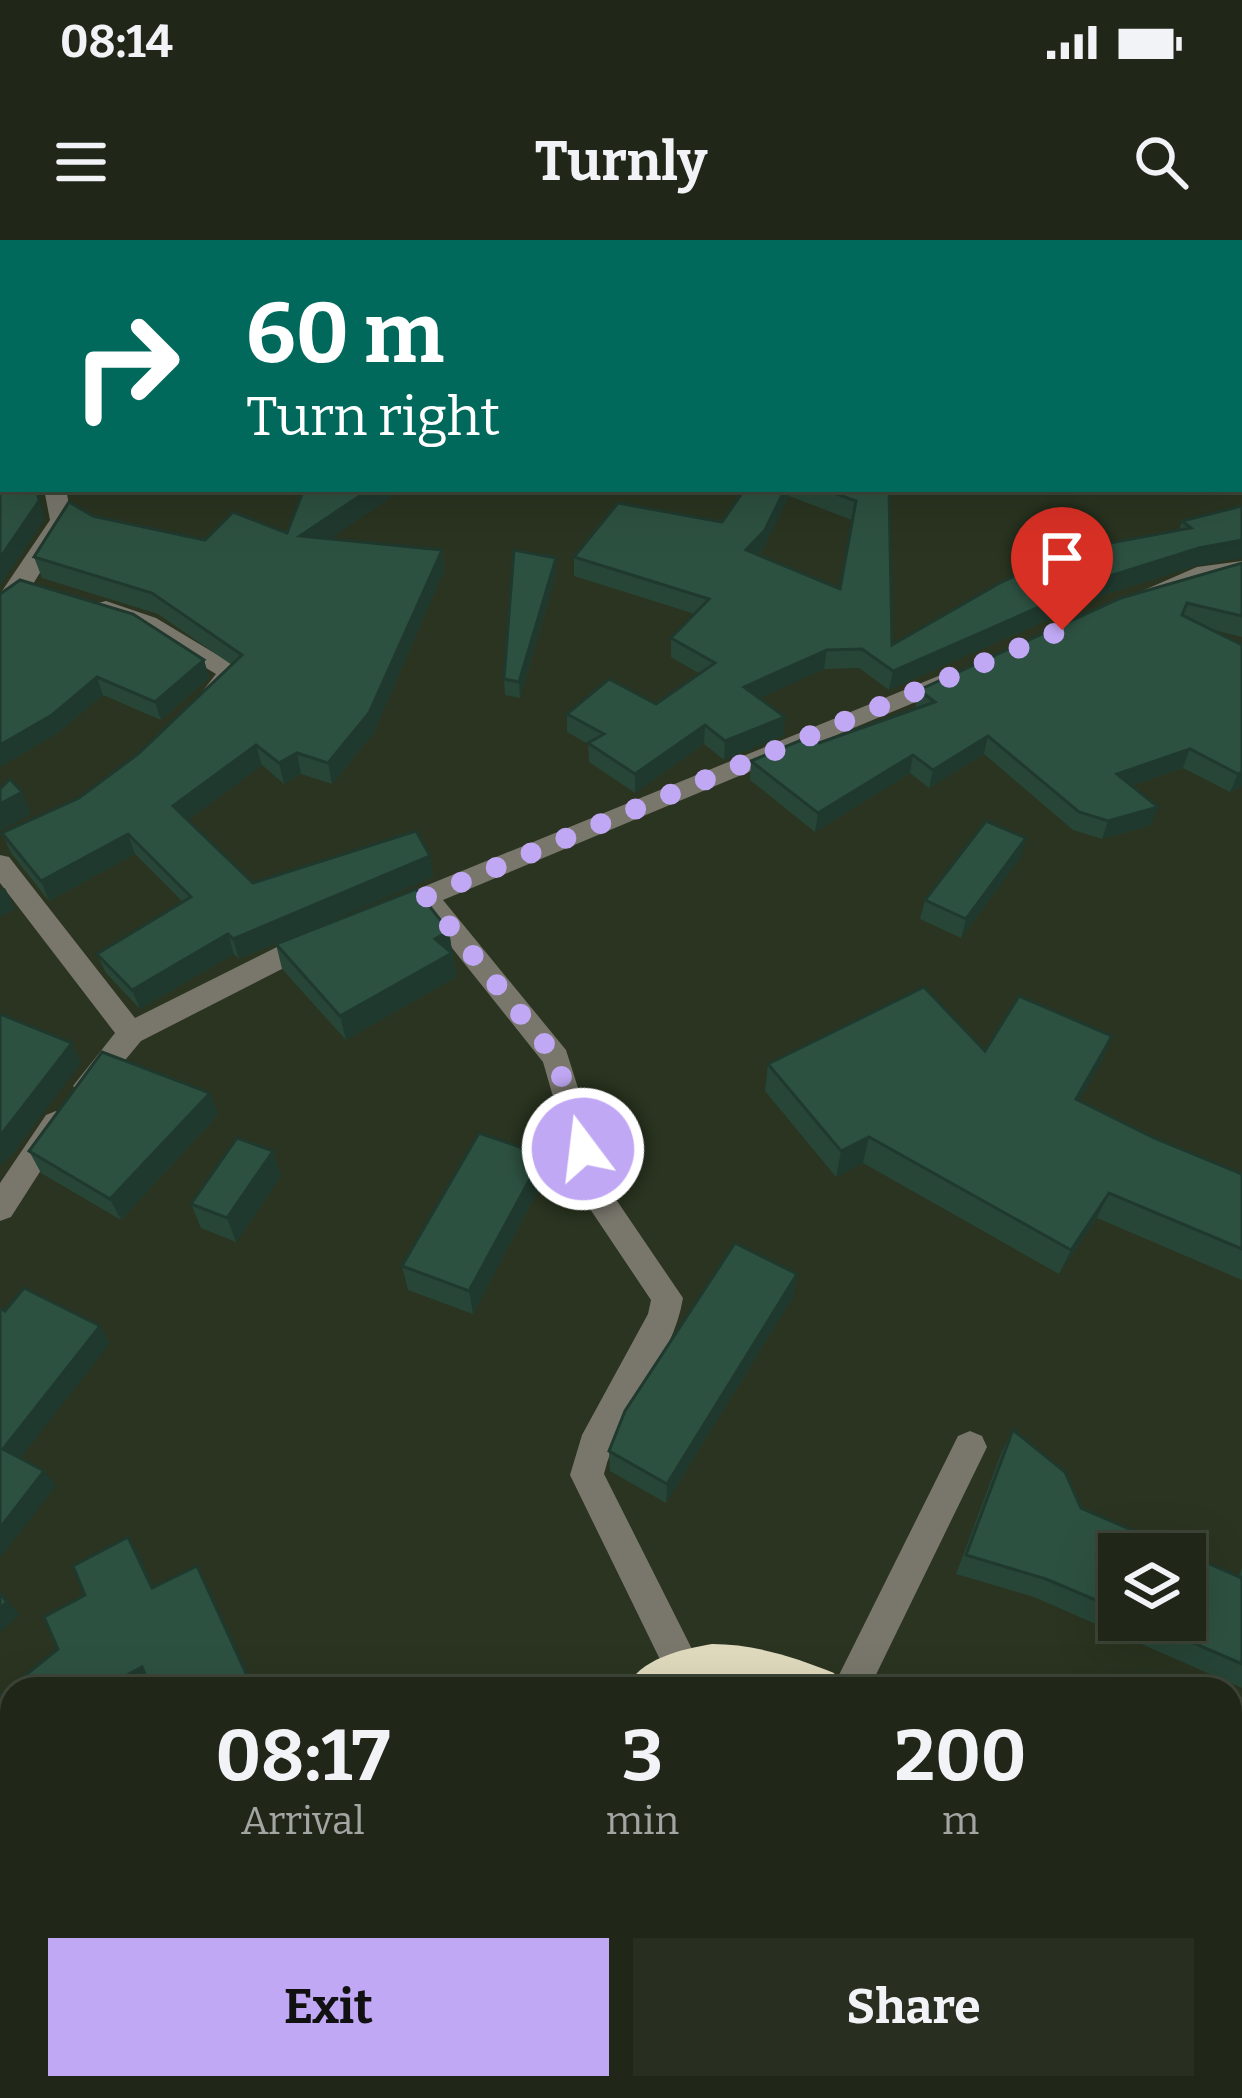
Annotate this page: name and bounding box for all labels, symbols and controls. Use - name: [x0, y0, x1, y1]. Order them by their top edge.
- text: 08:14: [60, 15, 173, 69]
- icon: menu: [48, 129, 114, 195]
- icon: search: [1128, 129, 1194, 195]
- text: Turnly: [535, 130, 707, 194]
- text: 60 m: [246, 283, 444, 384]
- icon: right: [48, 288, 204, 444]
- text: Turn right: [246, 385, 500, 449]
- pin: [1011, 507, 1113, 630]
- icon: arrive: [1029, 525, 1095, 591]
- position arrow: [520, 1086, 646, 1212]
- map controls: [1098, 1533, 1206, 1641]
- button: layers: [1098, 1533, 1206, 1641]
- text: 08:17: [215, 1713, 390, 1799]
- text: 3: [622, 1713, 663, 1799]
- text: 200: [895, 1713, 1027, 1799]
- text: Arrival: [241, 1798, 365, 1844]
- text: min: [606, 1798, 679, 1844]
- text: m: [942, 1798, 979, 1844]
- button: Exit: [48, 1938, 609, 2076]
- button: Share: [633, 1938, 1194, 2076]

